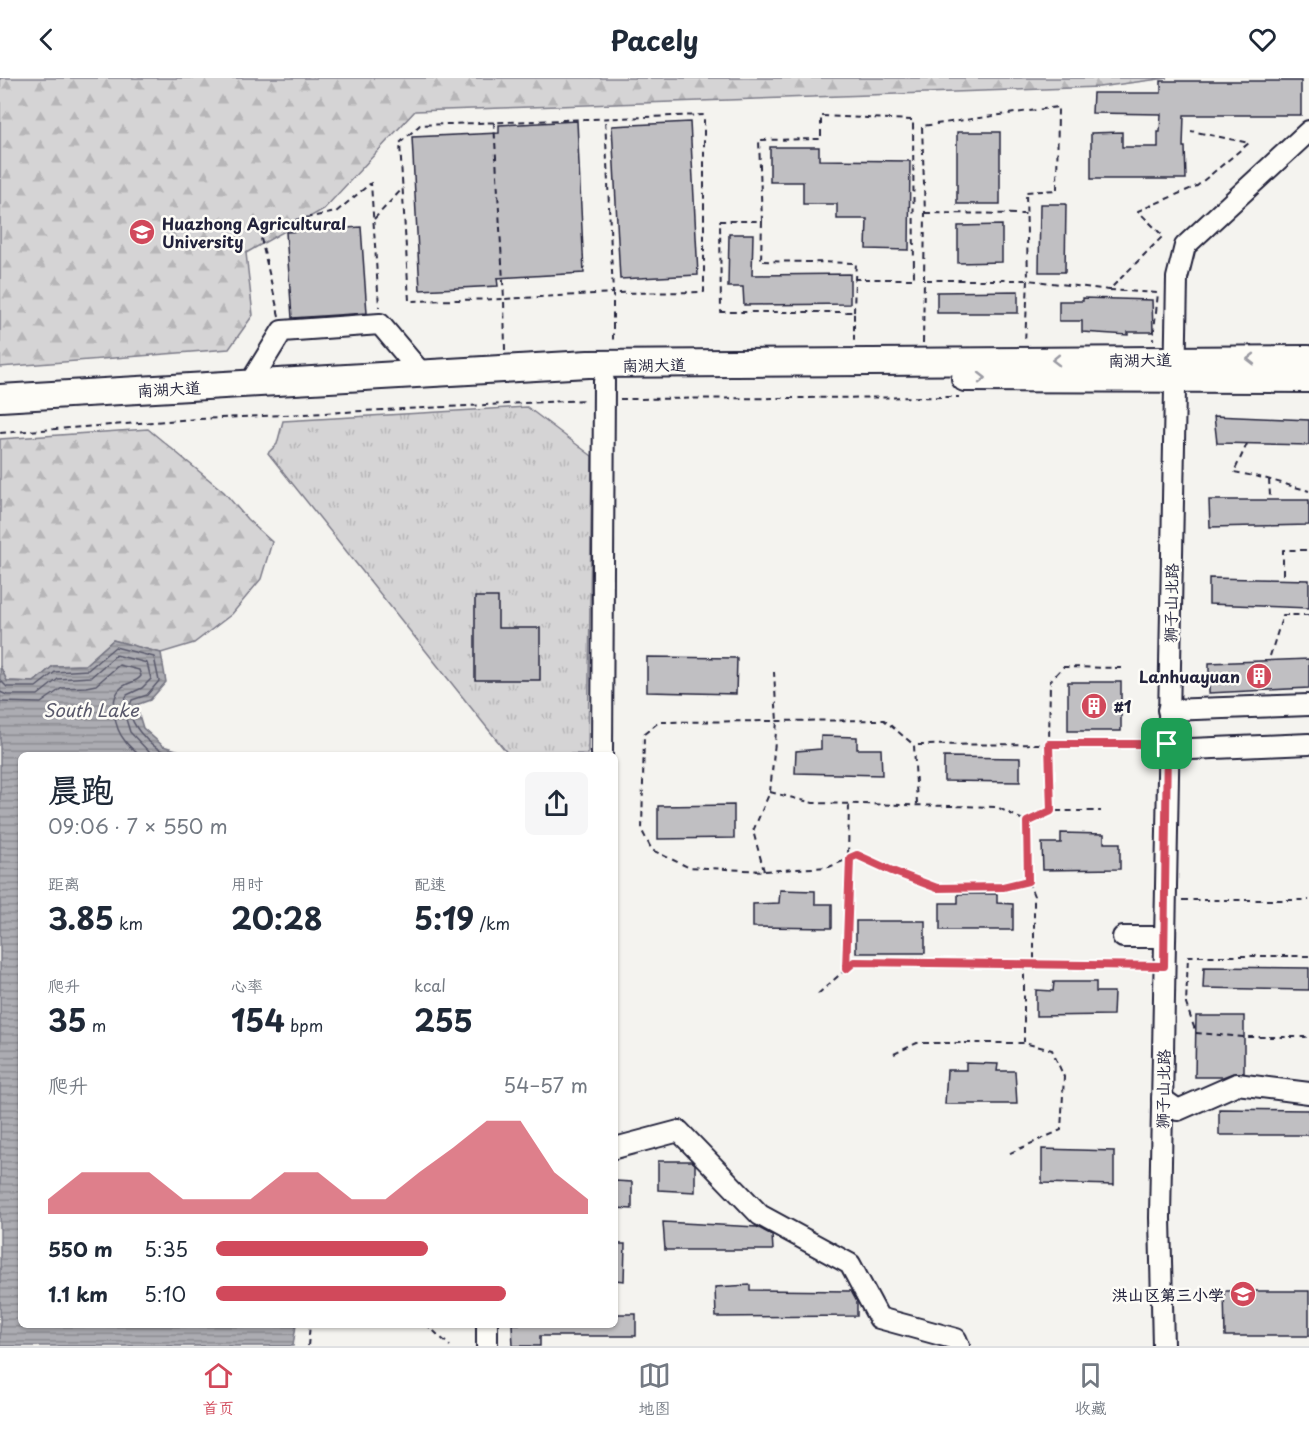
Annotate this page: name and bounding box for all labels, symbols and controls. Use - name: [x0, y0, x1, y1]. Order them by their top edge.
- text: Pacely: [610, 19, 699, 60]
- icon: back: [30, 23, 63, 56]
- icon: heart: [1246, 23, 1279, 56]
- place label: Huazhong Agricultural University: [162, 211, 346, 253]
- school or university icon: Huazhong Agricultural University: [127, 217, 157, 247]
- street label: 南湖大道: [1108, 346, 1172, 372]
- street label: 南湖大道: [622, 351, 686, 377]
- one-way arrow: [1246, 353, 1255, 365]
- one-way arrow: [1051, 354, 1060, 366]
- one-way arrow: [977, 372, 986, 384]
- street label: 南湖大道: [136, 374, 202, 402]
- street label: 狮子山北路: [1157, 563, 1183, 643]
- building icon: Lanhuayuan: [1244, 661, 1274, 691]
- place label: Lanhuayuan: [1139, 664, 1240, 688]
- building icon: #1: [1079, 691, 1109, 721]
- place label: #1: [1114, 694, 1132, 718]
- water label: South Lake: [43, 696, 140, 723]
- pin: [1141, 718, 1192, 769]
- icon: arrive: [1150, 727, 1183, 760]
- text: 晨跑: [48, 763, 114, 813]
- button: share: [525, 772, 588, 835]
- text: 09:06 · 7 × 550 m: [48, 811, 228, 841]
- text: 距离: [48, 871, 80, 895]
- text: 用时: [231, 871, 263, 895]
- text: 配速: [414, 871, 446, 895]
- text: 3.85: [48, 895, 114, 940]
- text: 20:28: [231, 895, 323, 940]
- text: 5:19: [414, 895, 474, 940]
- text: km: [114, 911, 143, 935]
- text: /km: [474, 911, 510, 935]
- text: 爬升: [48, 973, 80, 997]
- text: 心率: [231, 973, 263, 997]
- text: kcal: [414, 973, 446, 997]
- text: 35: [48, 997, 87, 1042]
- text: 154: [231, 997, 285, 1042]
- text: 255: [414, 997, 473, 1042]
- text: m: [87, 1013, 106, 1037]
- text: bpm: [285, 1013, 323, 1037]
- street label: 狮子山北路: [1149, 1049, 1175, 1129]
- text: 爬升: [48, 1070, 88, 1100]
- text: 54–57 m: [503, 1070, 588, 1100]
- text: 550 m: [48, 1234, 113, 1264]
- text: 5:35: [144, 1234, 188, 1264]
- text: 1.1 km: [48, 1279, 108, 1309]
- text: 5:10: [144, 1279, 186, 1309]
- school or university icon: 洪山区第三小学: [1228, 1279, 1258, 1309]
- place label: 洪山区第三小学: [1112, 1282, 1224, 1306]
- tab: 首页: [202, 1359, 235, 1419]
- tab: 地图: [638, 1359, 671, 1419]
- tab: 收藏: [1074, 1359, 1107, 1419]

